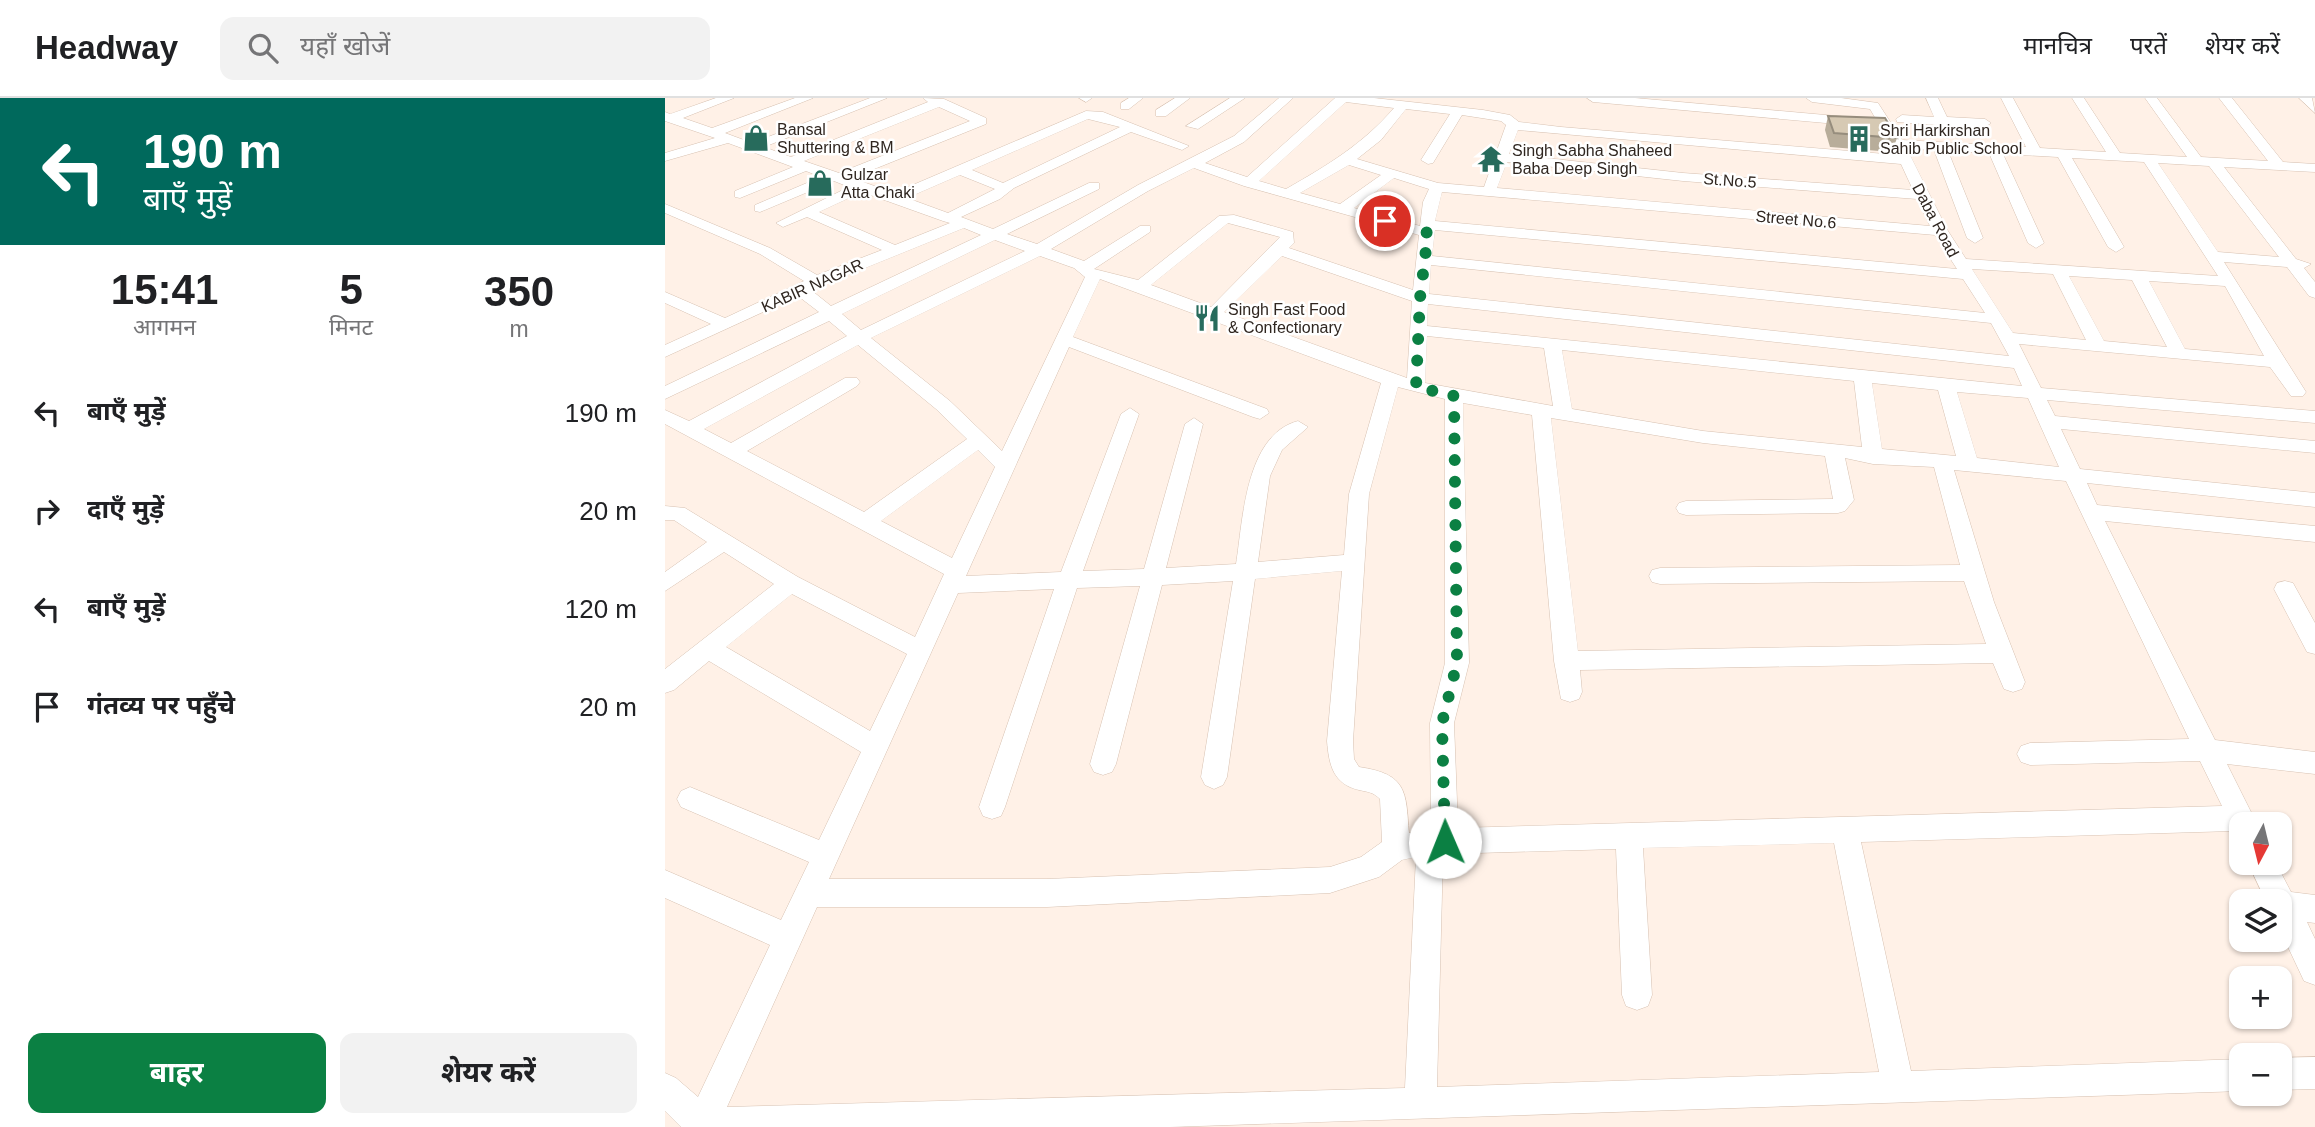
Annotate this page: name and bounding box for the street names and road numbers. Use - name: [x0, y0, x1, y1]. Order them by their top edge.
- street label: St.No.5: [1703, 170, 1757, 191]
- street label: Daba Road: [1909, 181, 1962, 260]
- street label: Street No.6: [1755, 208, 1837, 232]
- street label: KABIR NAGAR: [759, 255, 866, 315]

